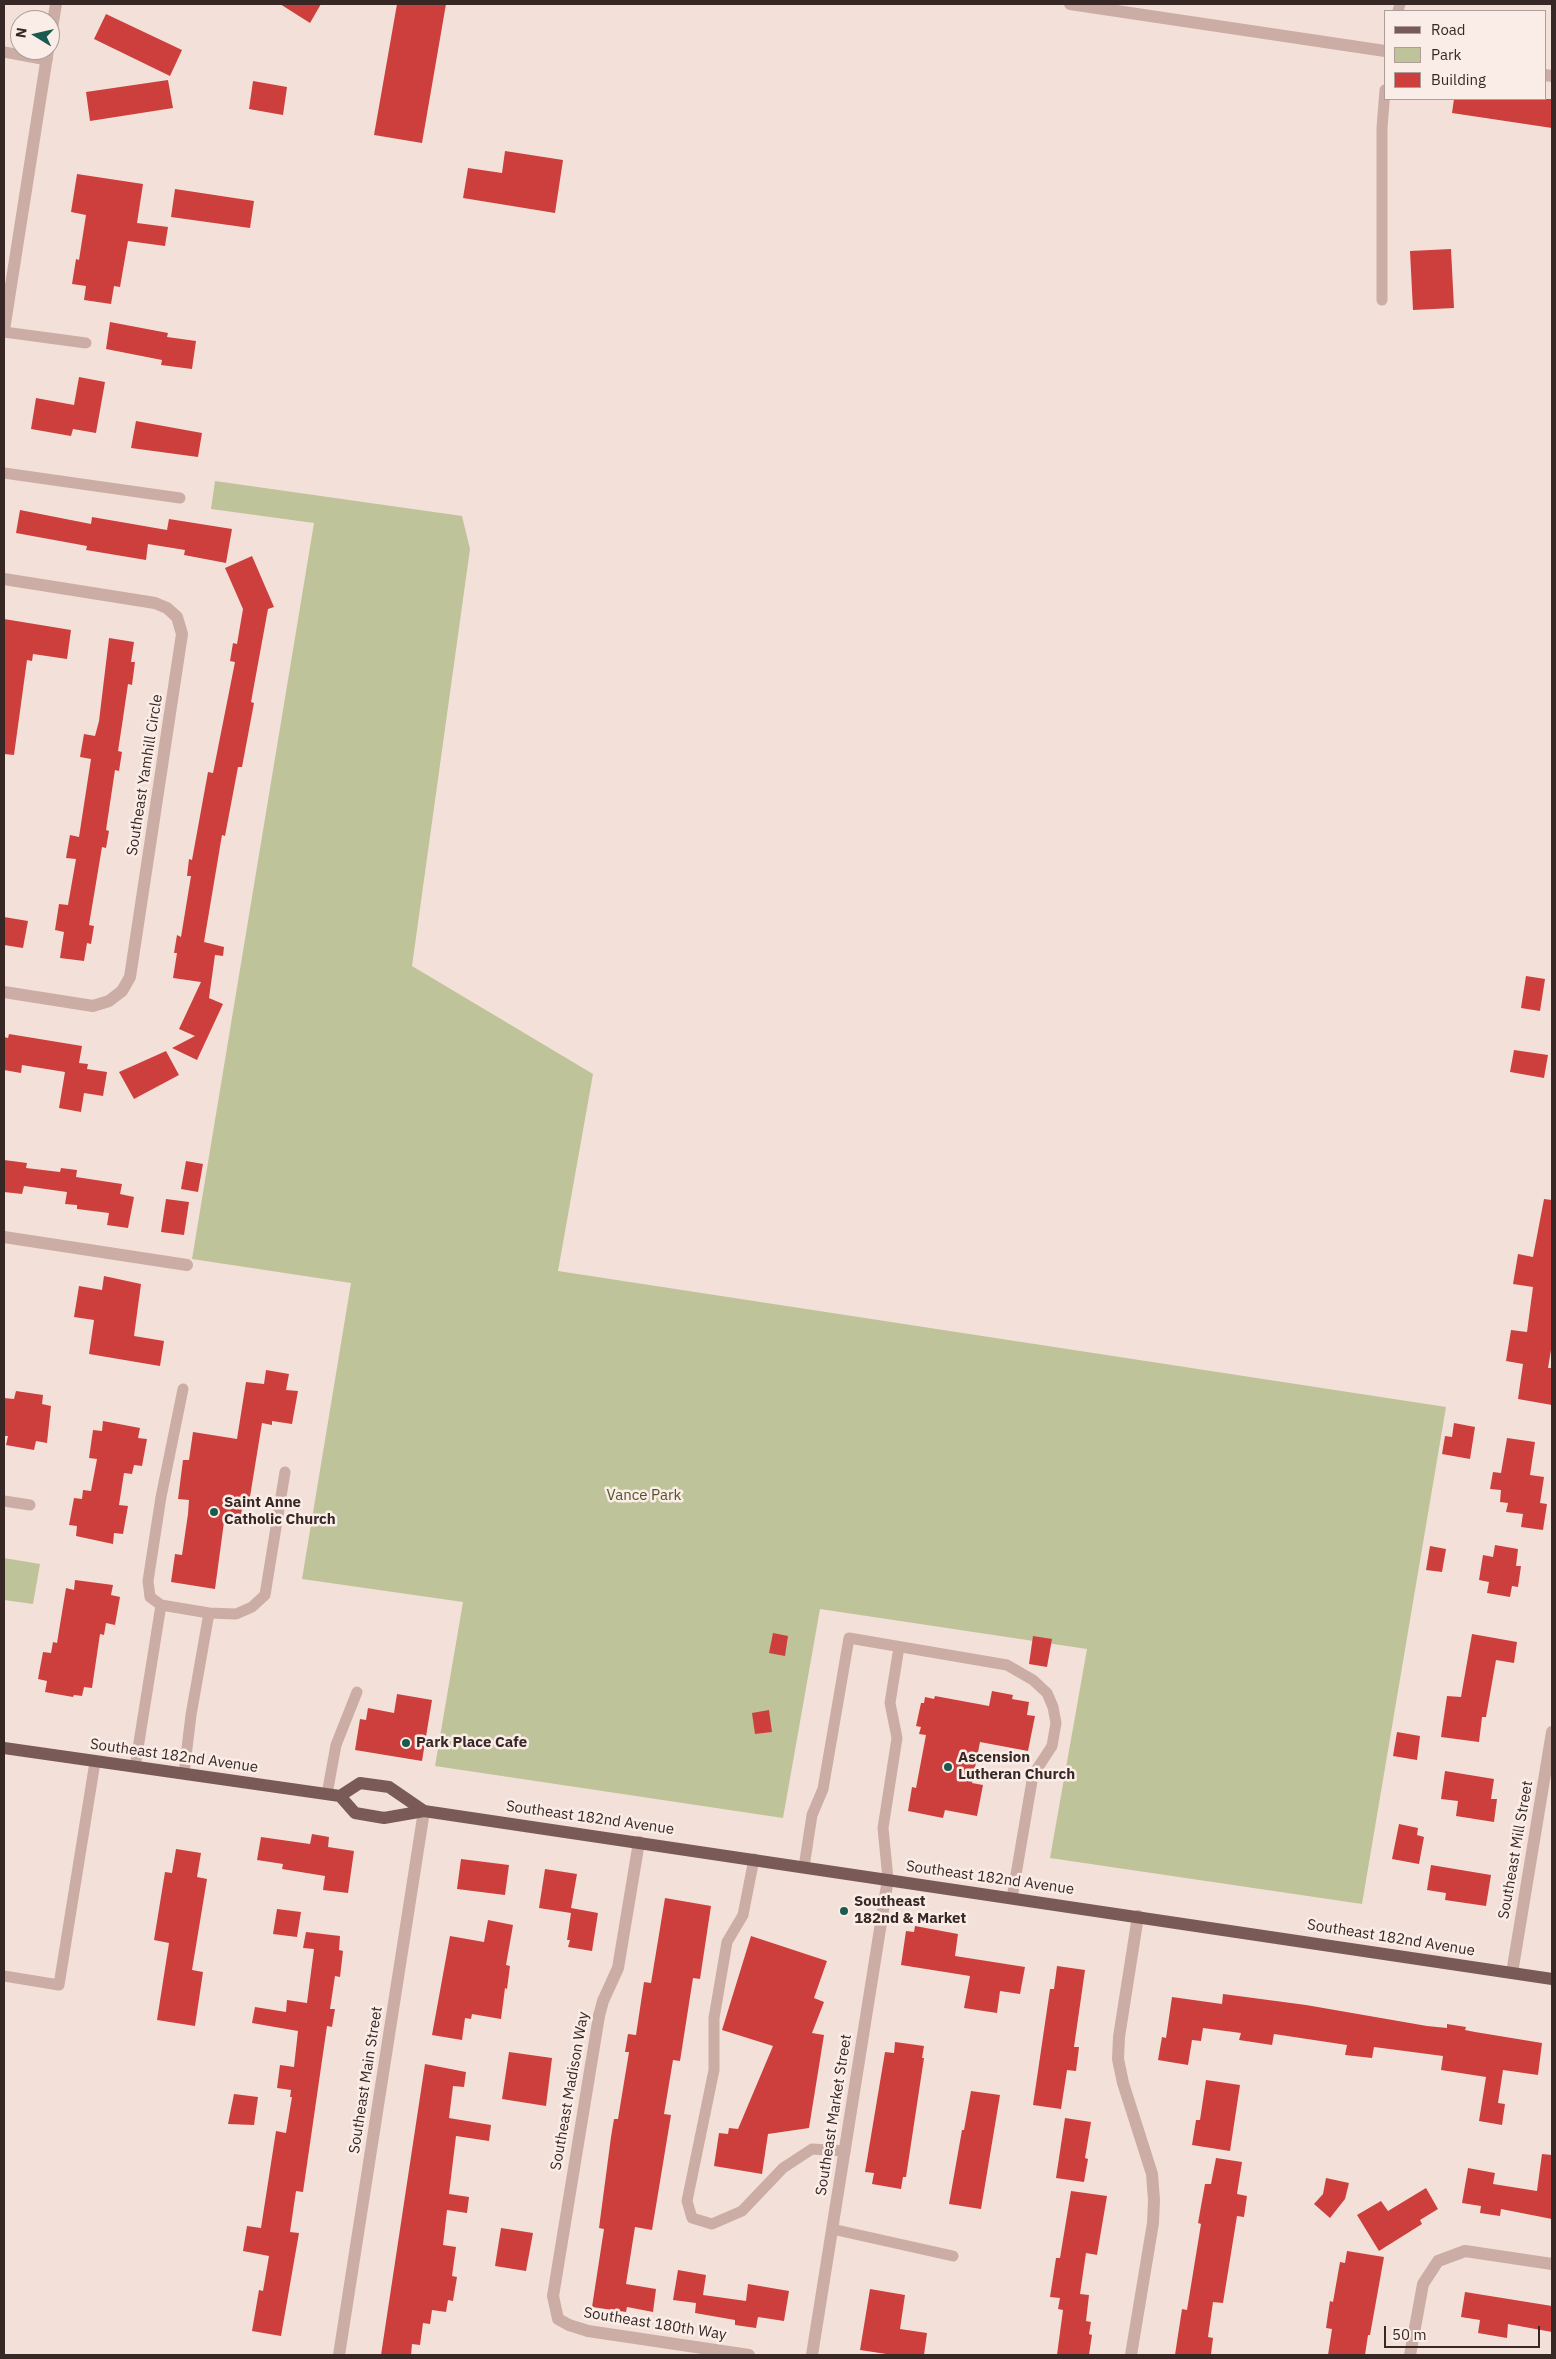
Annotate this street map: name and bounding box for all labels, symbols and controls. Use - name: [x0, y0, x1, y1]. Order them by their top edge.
- north arrow: [10, 10, 60, 60]
- legend: [1384, 10, 1546, 100]
- text: Road: [1431, 20, 1466, 39]
- text: N: [11, 26, 31, 39]
- text: Park: [1431, 45, 1461, 64]
- text: Building: [1431, 70, 1486, 89]
- street label: Southeast Yamhill Circle: [123, 693, 167, 857]
- park label: Vance Park: [607, 1487, 681, 1505]
- place label: Saint Anne Catholic Church: [224, 1494, 336, 1529]
- marker: Saint Anne Catholic Church: [208, 1506, 220, 1518]
- place label: Park Place Cafe: [416, 1734, 527, 1752]
- street label: Southeast 182nd Avenue: [89, 1735, 259, 1777]
- marker: Park Place Cafe: [400, 1737, 412, 1749]
- place label: Ascension Lutheran Church: [958, 1749, 1075, 1784]
- marker: Ascension Lutheran Church: [942, 1761, 954, 1773]
- street label: Southeast Mill Street: [1495, 1779, 1537, 1921]
- street label: Southeast 182nd Avenue: [505, 1797, 675, 1839]
- street label: Southeast 182nd Avenue: [905, 1857, 1075, 1899]
- place label: Southeast 182nd & Market: [854, 1893, 966, 1928]
- marker: Southeast 182nd & Market: [838, 1905, 850, 1917]
- street label: Southeast 182nd Avenue: [1306, 1916, 1476, 1960]
- street label: Southeast Main Street: [345, 2005, 387, 2155]
- street label: Southeast Madison Way: [547, 2010, 593, 2172]
- street label: Southeast Market Street: [812, 2033, 856, 2197]
- street label: Southeast 180th Way: [582, 2304, 728, 2344]
- scale bar: [1386, 2316, 1542, 2348]
- text: 50 m: [1392, 2325, 1427, 2344]

